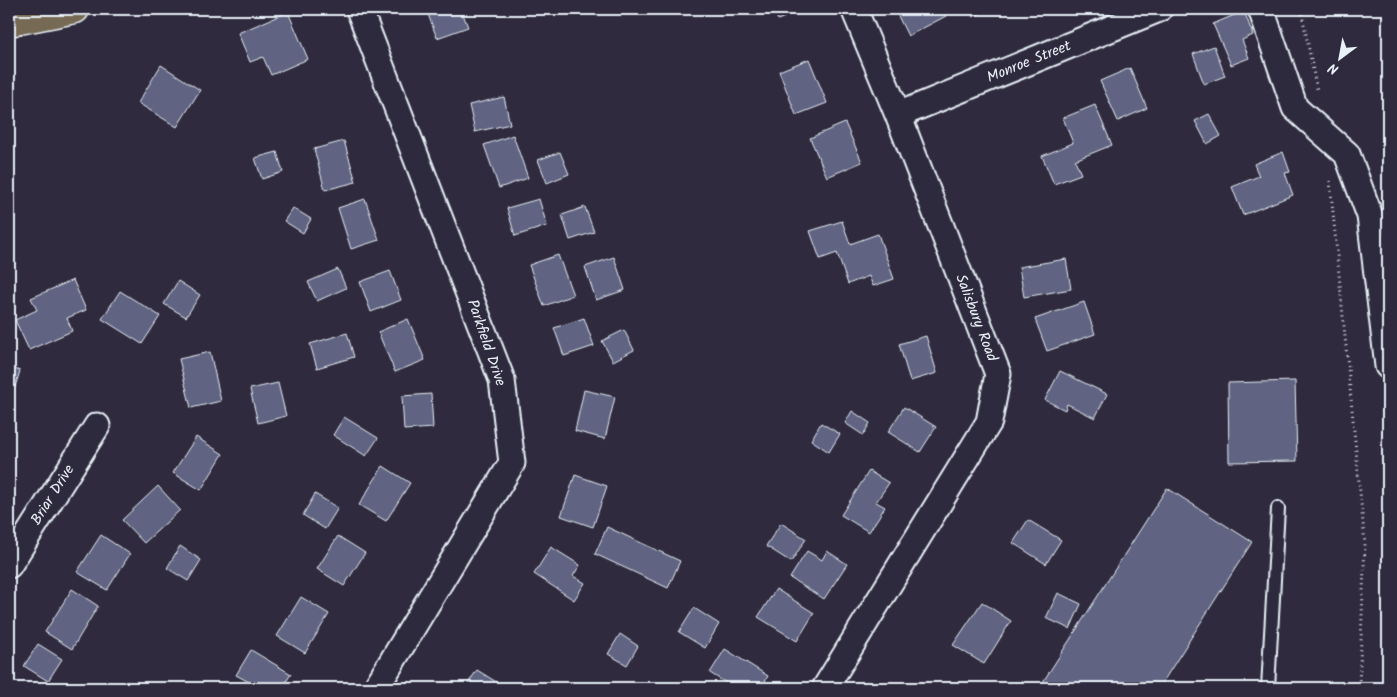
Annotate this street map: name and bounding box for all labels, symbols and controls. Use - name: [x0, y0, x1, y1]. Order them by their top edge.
- north arrow: [1314, 32, 1364, 82]
- street label: Monroe Street: [983, 34, 1075, 90]
- text: N: [1324, 56, 1343, 80]
- street label: Salisbury Road: [948, 271, 1004, 366]
- street label: Parkfield Drive: [460, 296, 512, 390]
- street label: Briar Drive: [25, 460, 81, 530]

